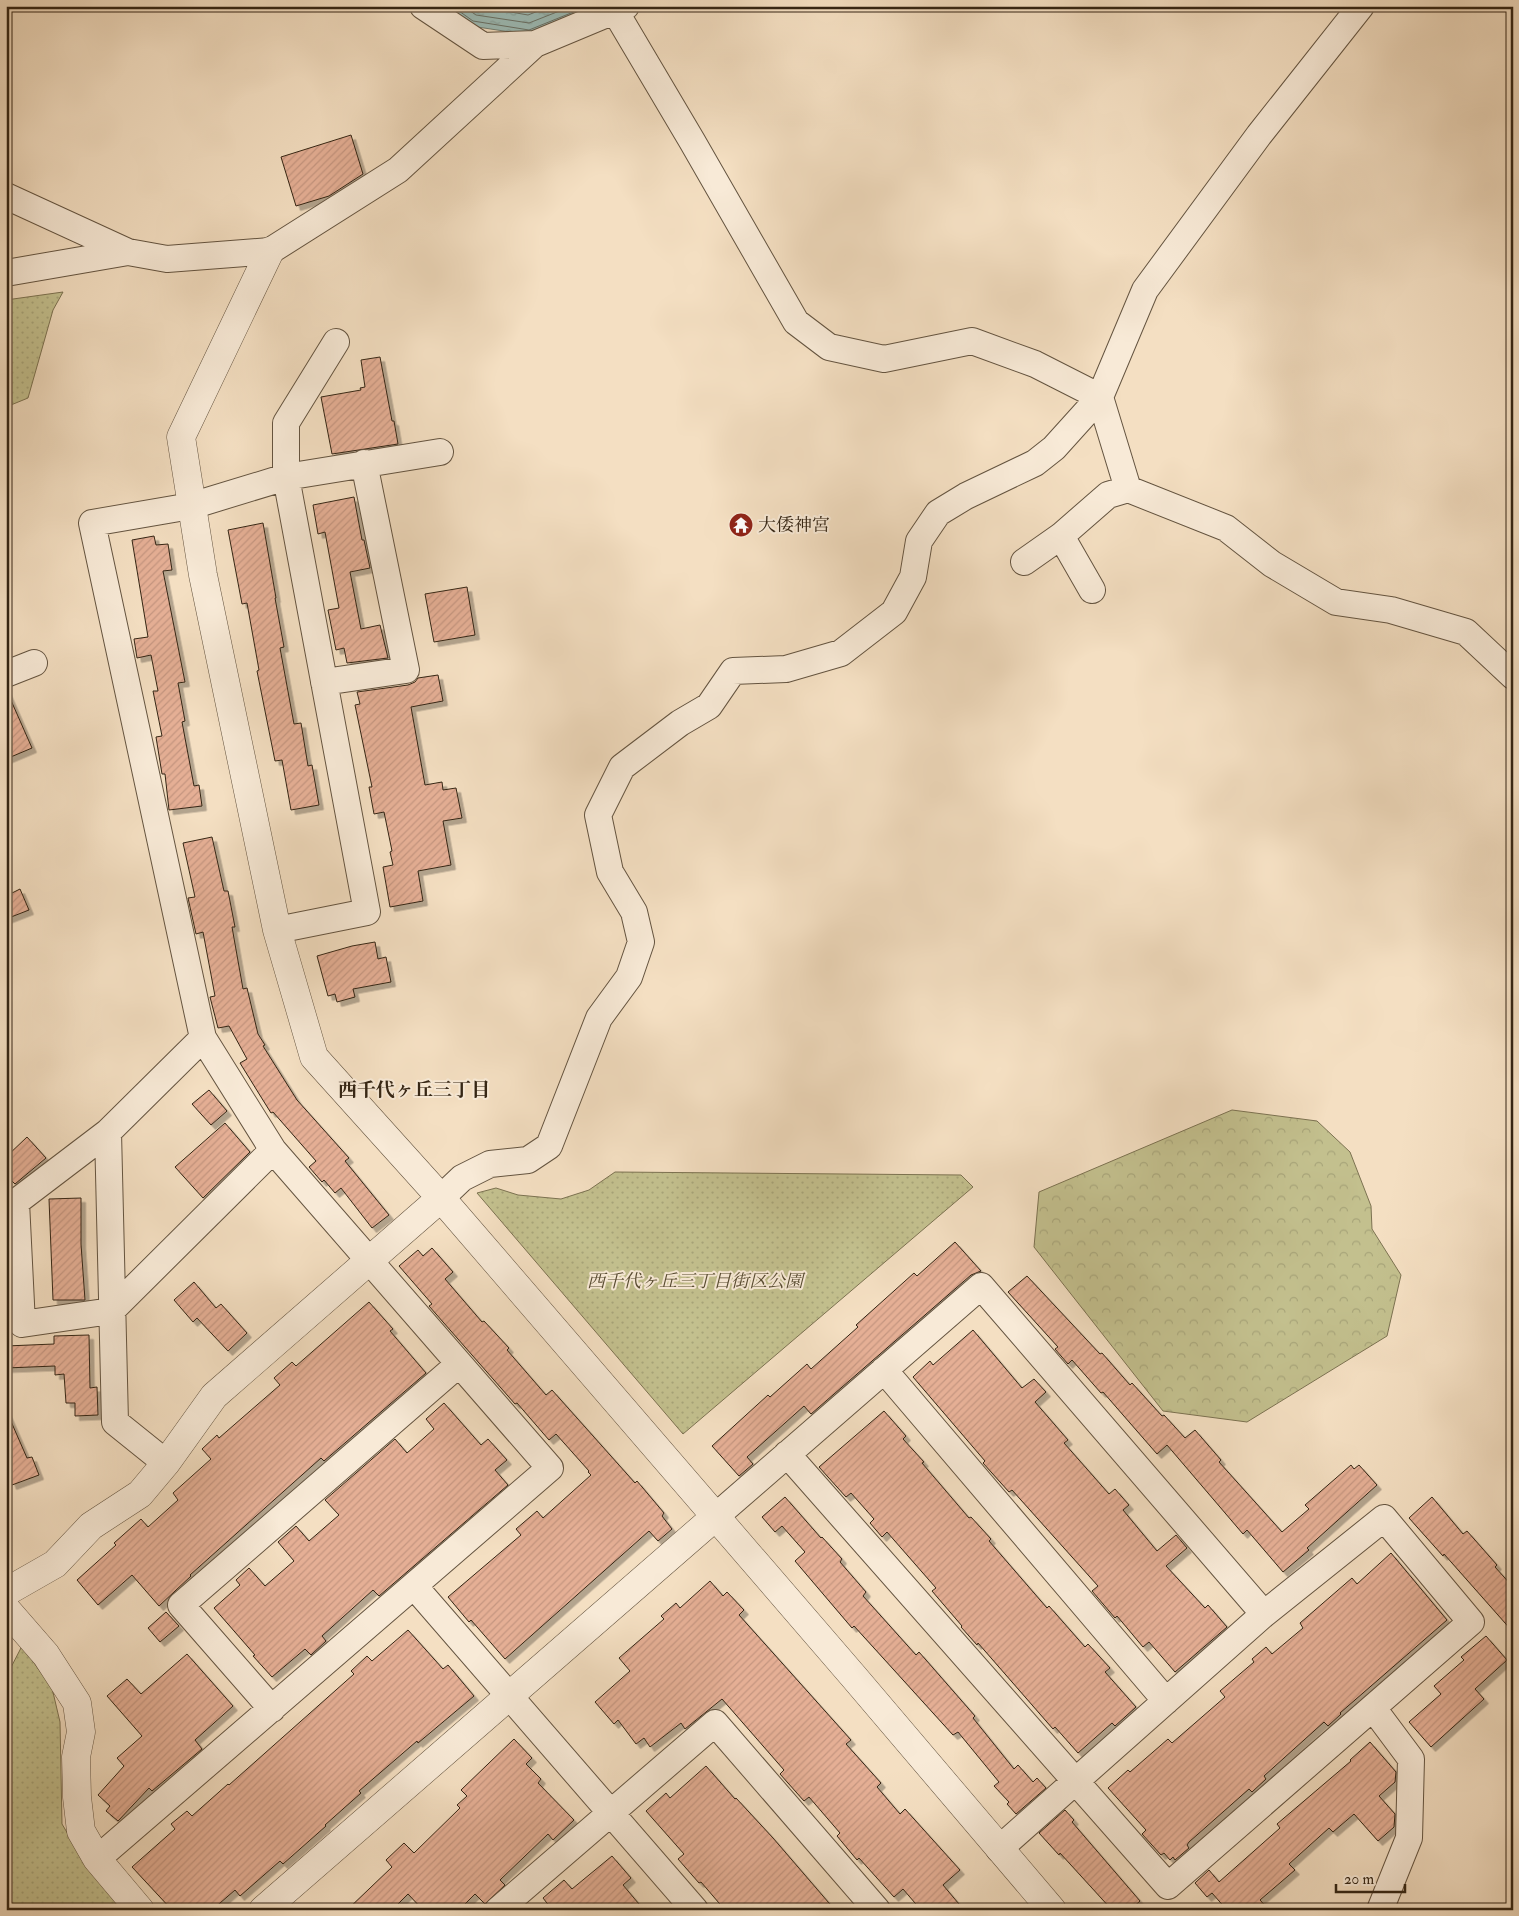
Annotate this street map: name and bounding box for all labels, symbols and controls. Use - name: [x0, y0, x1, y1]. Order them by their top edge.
- temple icon: 大倭神宮: [728, 512, 754, 538]
- place label: 大倭神宮: [758, 514, 830, 537]
- district label: 西千代ヶ丘三丁目: [338, 1078, 490, 1102]
- park label: 西千代ヶ丘三丁目街区公園: [587, 1270, 806, 1293]
- scale bar: [1336, 1861, 1405, 1893]
- text: 20 m: [1344, 1870, 1374, 1889]

